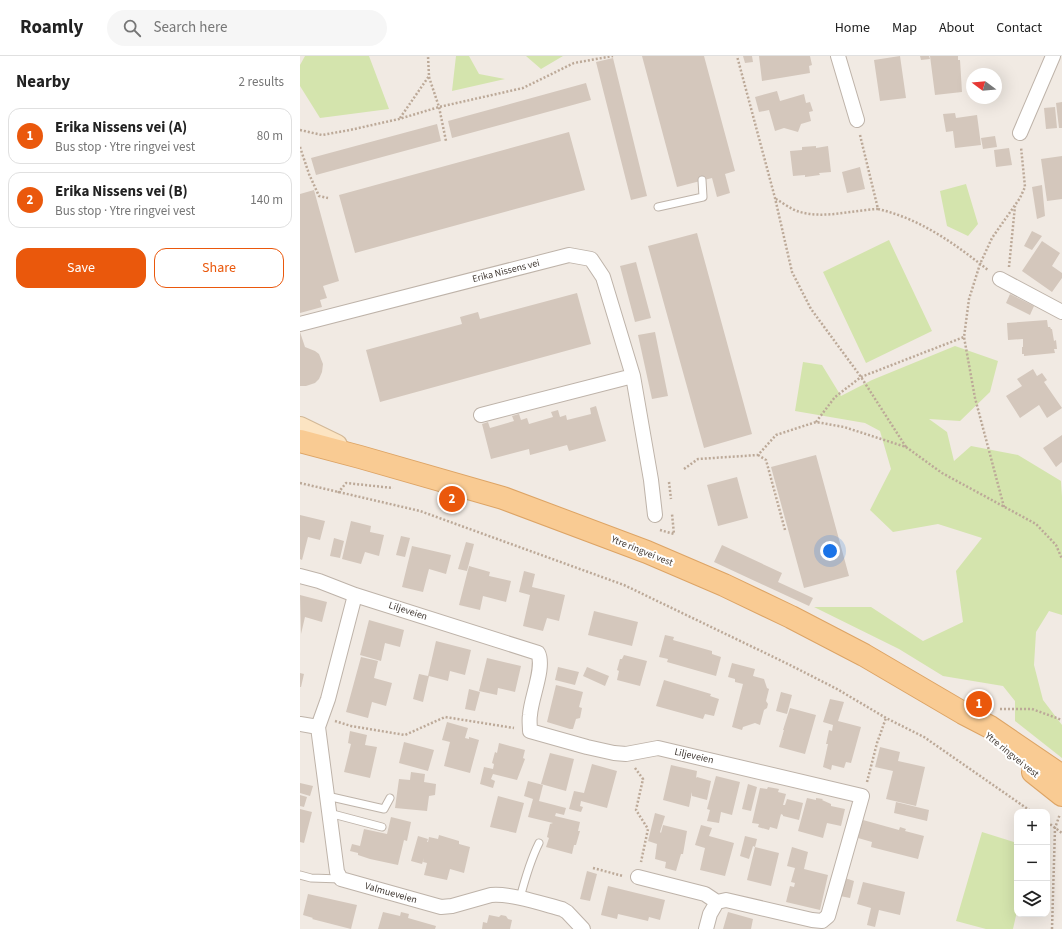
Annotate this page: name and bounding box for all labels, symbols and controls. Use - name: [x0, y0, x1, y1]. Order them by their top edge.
- search box: [107, 10, 387, 46]
- text: Roamly: [20, 14, 83, 41]
- icon: search: [121, 17, 143, 39]
- text: Search here: [153, 17, 227, 38]
- text: Home: [835, 18, 870, 38]
- text: Map: [892, 18, 917, 38]
- text: About: [939, 18, 974, 38]
- text: Contact: [996, 18, 1042, 38]
- north arrow: [966, 68, 1002, 104]
- text: Nearby: [16, 70, 70, 94]
- text: 2 results: [239, 73, 284, 91]
- text: Erika Nissens vei (A): [55, 117, 187, 138]
- text: 1: [27, 127, 33, 145]
- text: 80 m: [257, 127, 283, 145]
- text: Bus stop · Ytre ringvei vest: [55, 138, 195, 156]
- text: Erika Nissens vei (B): [55, 181, 188, 202]
- text: 2: [27, 191, 33, 209]
- text: 140 m: [250, 191, 283, 209]
- text: Bus stop · Ytre ringvei vest: [55, 202, 195, 220]
- button: Save: [16, 248, 146, 288]
- button: Share: [154, 248, 284, 288]
- street label: Erika Nissens vei: [471, 256, 541, 286]
- pin: 2: [439, 484, 465, 514]
- street label: Ytre ringvei vest: [608, 532, 676, 570]
- your location: [820, 541, 840, 561]
- street label: Liljeveien: [387, 598, 429, 624]
- pin: 1: [966, 689, 992, 719]
- street label: Ytre ringvei vest: [981, 728, 1042, 781]
- street label: Liljeveien: [673, 745, 715, 767]
- map controls: [1014, 809, 1050, 917]
- button: +: [1014, 809, 1050, 845]
- button: −: [1014, 845, 1050, 881]
- street label: Valmueveien: [363, 879, 419, 907]
- button: layers: [1014, 881, 1050, 917]

